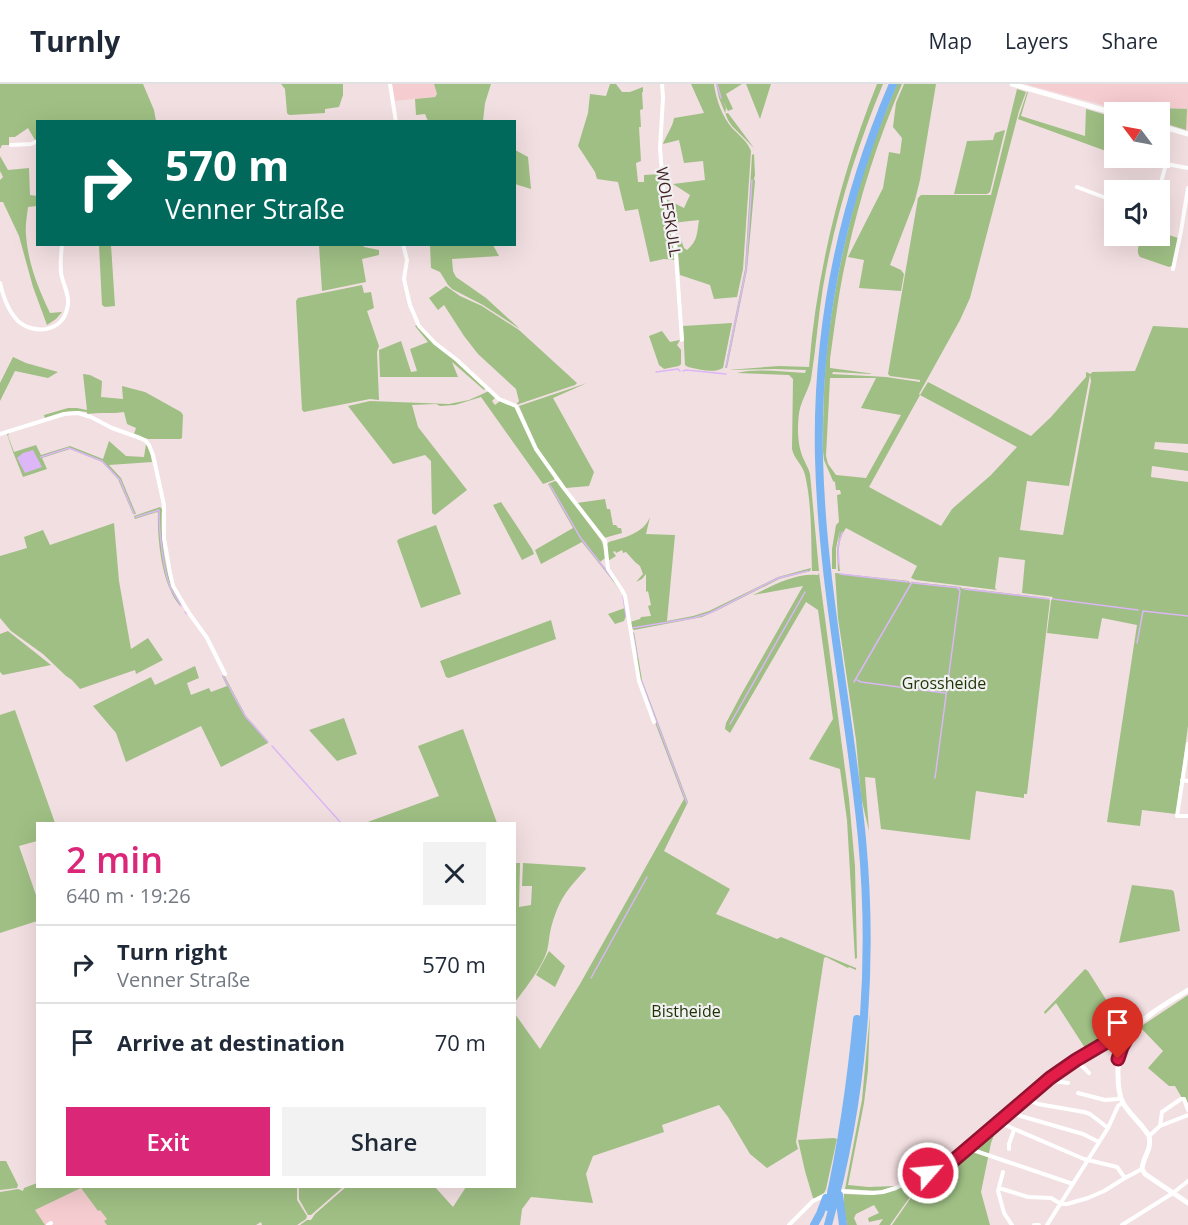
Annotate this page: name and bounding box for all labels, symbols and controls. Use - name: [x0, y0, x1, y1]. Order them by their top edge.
- text: Turnly: [30, 22, 120, 60]
- text: Map: [929, 27, 972, 55]
- text: Layers: [1005, 27, 1069, 55]
- text: Share: [1102, 27, 1158, 55]
- north arrow: [1104, 102, 1170, 168]
- map controls: [1104, 102, 1170, 246]
- text: 570 m: [165, 136, 289, 193]
- icon: right: [66, 144, 144, 222]
- street label: WOLFSKULL: [651, 165, 687, 259]
- button: sound: [1104, 180, 1170, 246]
- text: Venner Straße: [165, 190, 345, 227]
- park label: Grossheide: [902, 672, 986, 694]
- text: 2 min: [66, 835, 163, 884]
- button: close: [423, 842, 486, 905]
- text: 640 m · 19:26: [66, 882, 191, 909]
- text: Turn right: [117, 936, 228, 966]
- icon: right: [66, 948, 99, 981]
- text: 570 m: [422, 949, 486, 979]
- text: Venner Straße: [117, 966, 250, 993]
- pin: [1092, 997, 1143, 1059]
- park label: Bistheide: [651, 1000, 721, 1022]
- icon: arrive: [1101, 1006, 1134, 1039]
- icon: arrive: [66, 1026, 99, 1059]
- text: Arrive at destination: [117, 1027, 345, 1057]
- text: 70 m: [435, 1027, 486, 1057]
- button: Exit: [66, 1107, 270, 1176]
- button: Share: [282, 1107, 486, 1176]
- position arrow: [896, 1141, 960, 1205]

